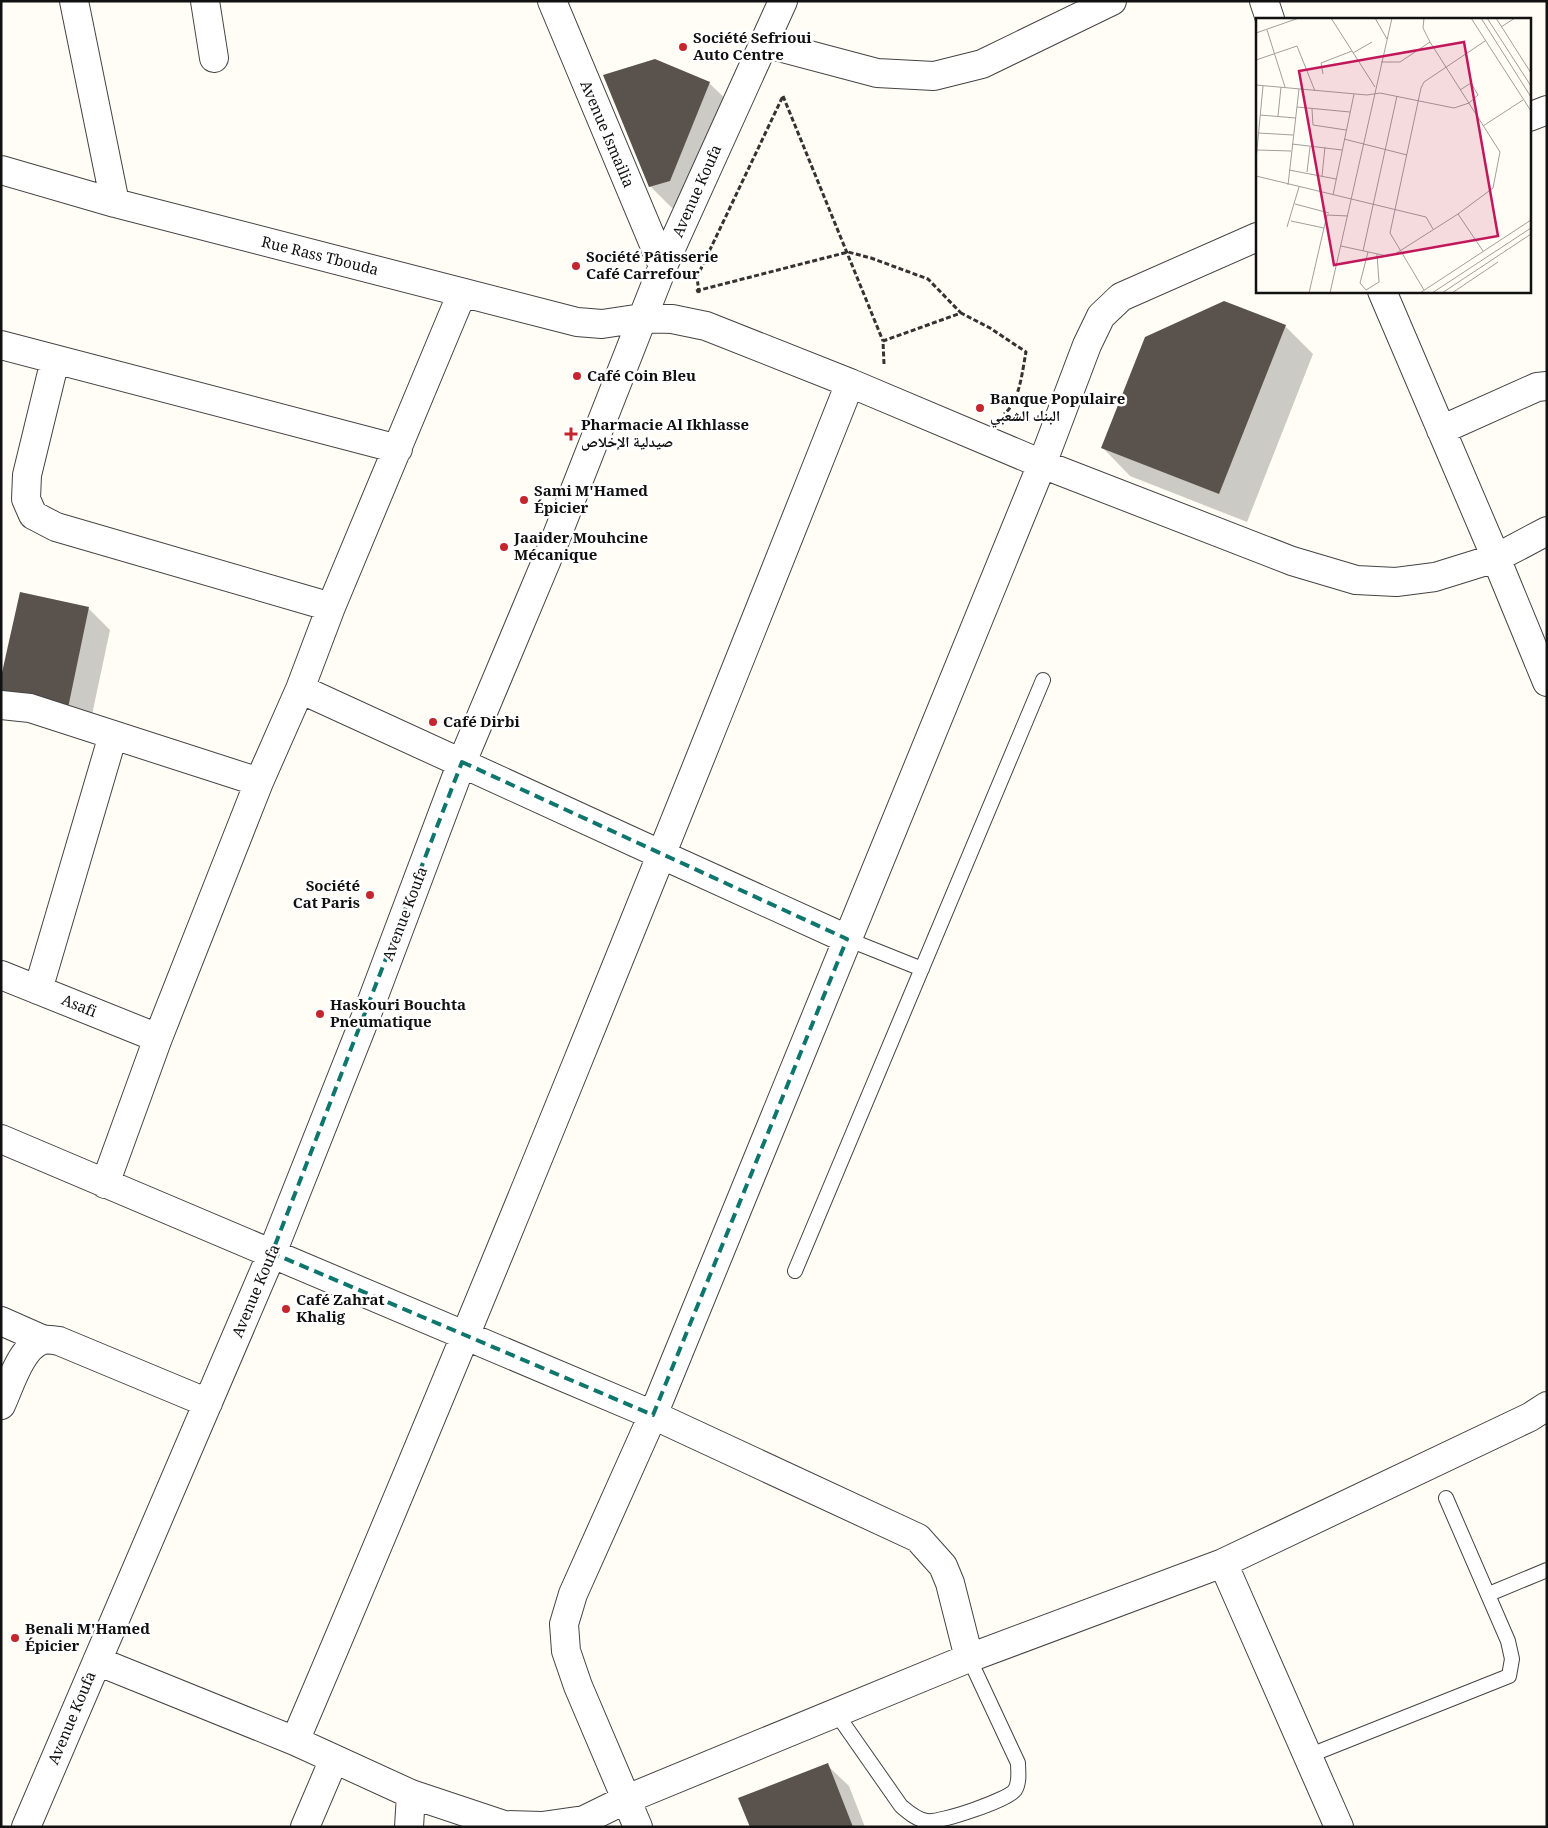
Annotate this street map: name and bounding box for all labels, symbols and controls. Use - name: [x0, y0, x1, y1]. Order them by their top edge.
- inset map: [1256, 18, 1530, 292]
- place label: Société Sefrioui Auto Centre: [693, 27, 812, 70]
- marker: Société Sefrioui Auto Centre: [677, 41, 689, 53]
- street label: Avenue Ismailia: [571, 77, 639, 193]
- street label: Avenue Koufa: [667, 141, 731, 242]
- street label: Rue Rass Tbouda: [258, 231, 381, 285]
- place label: Société Pâtisserie Café Carrefour: [586, 246, 718, 289]
- marker: Société Pâtisserie Café Carrefour: [570, 260, 582, 272]
- place label: Café Coin Bleu: [587, 365, 696, 391]
- marker: Café Coin Bleu: [571, 370, 583, 382]
- place label: Banque Populaire البنك الشعبي: [990, 388, 1125, 431]
- marker: Banque Populaire البنك الشعبي: [974, 402, 986, 414]
- place label: Pharmacie Al Ikhlasse صيدلية الإخلاص: [581, 414, 749, 457]
- marker: Pharmacie Al Ikhlasse صيدلية الإخلاص: [565, 428, 577, 440]
- place label: Sami M'Hamed Épicier: [534, 480, 648, 523]
- marker: Sami M'Hamed Épicier: [518, 494, 530, 506]
- place label: Jaaider Mouhcine Mécanique: [513, 527, 648, 570]
- marker: Jaaider Mouhcine Mécanique: [498, 541, 510, 553]
- place label: Café Dirbi: [443, 711, 520, 737]
- marker: Café Dirbi: [427, 716, 439, 728]
- street label: Avenue Koufa: [377, 864, 437, 966]
- place label: Société Cat Paris: [293, 875, 360, 918]
- marker: Société Cat Paris: [364, 889, 376, 901]
- street label: Asafi: [57, 989, 100, 1027]
- place label: Haskouri Bouchta Pneumatique: [330, 994, 466, 1037]
- marker: Haskouri Bouchta Pneumatique: [314, 1008, 326, 1020]
- street label: Avenue Koufa: [226, 1241, 289, 1343]
- place label: Café Zahrat Khalig: [296, 1289, 385, 1332]
- marker: Café Zahrat Khalig: [280, 1303, 292, 1315]
- place label: Benali M'Hamed Épicier: [25, 1618, 150, 1661]
- marker: Benali M'Hamed Épicier: [9, 1632, 21, 1644]
- street label: Avenue Koufa: [42, 1668, 105, 1770]

